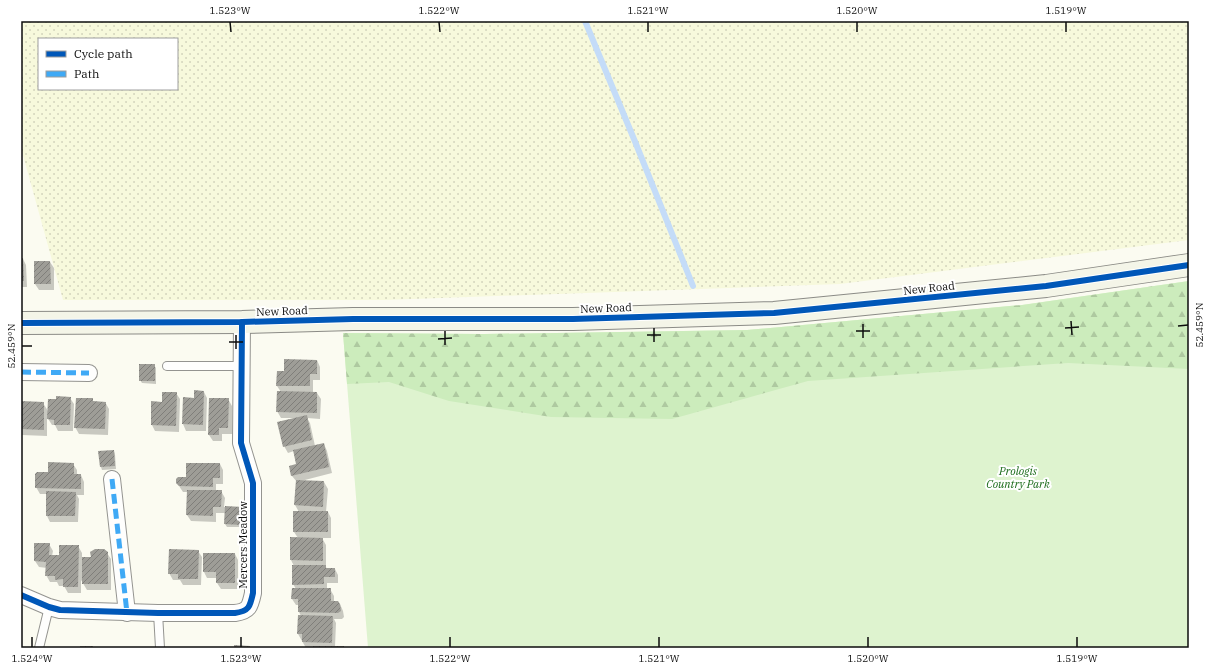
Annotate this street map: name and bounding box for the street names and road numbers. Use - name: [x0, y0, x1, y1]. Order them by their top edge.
- street label: New Road: [903, 278, 956, 298]
- street label: New Road: [580, 300, 632, 316]
- street label: New Road: [256, 303, 308, 319]
- street label: Mercers Meadow: [236, 501, 250, 589]

